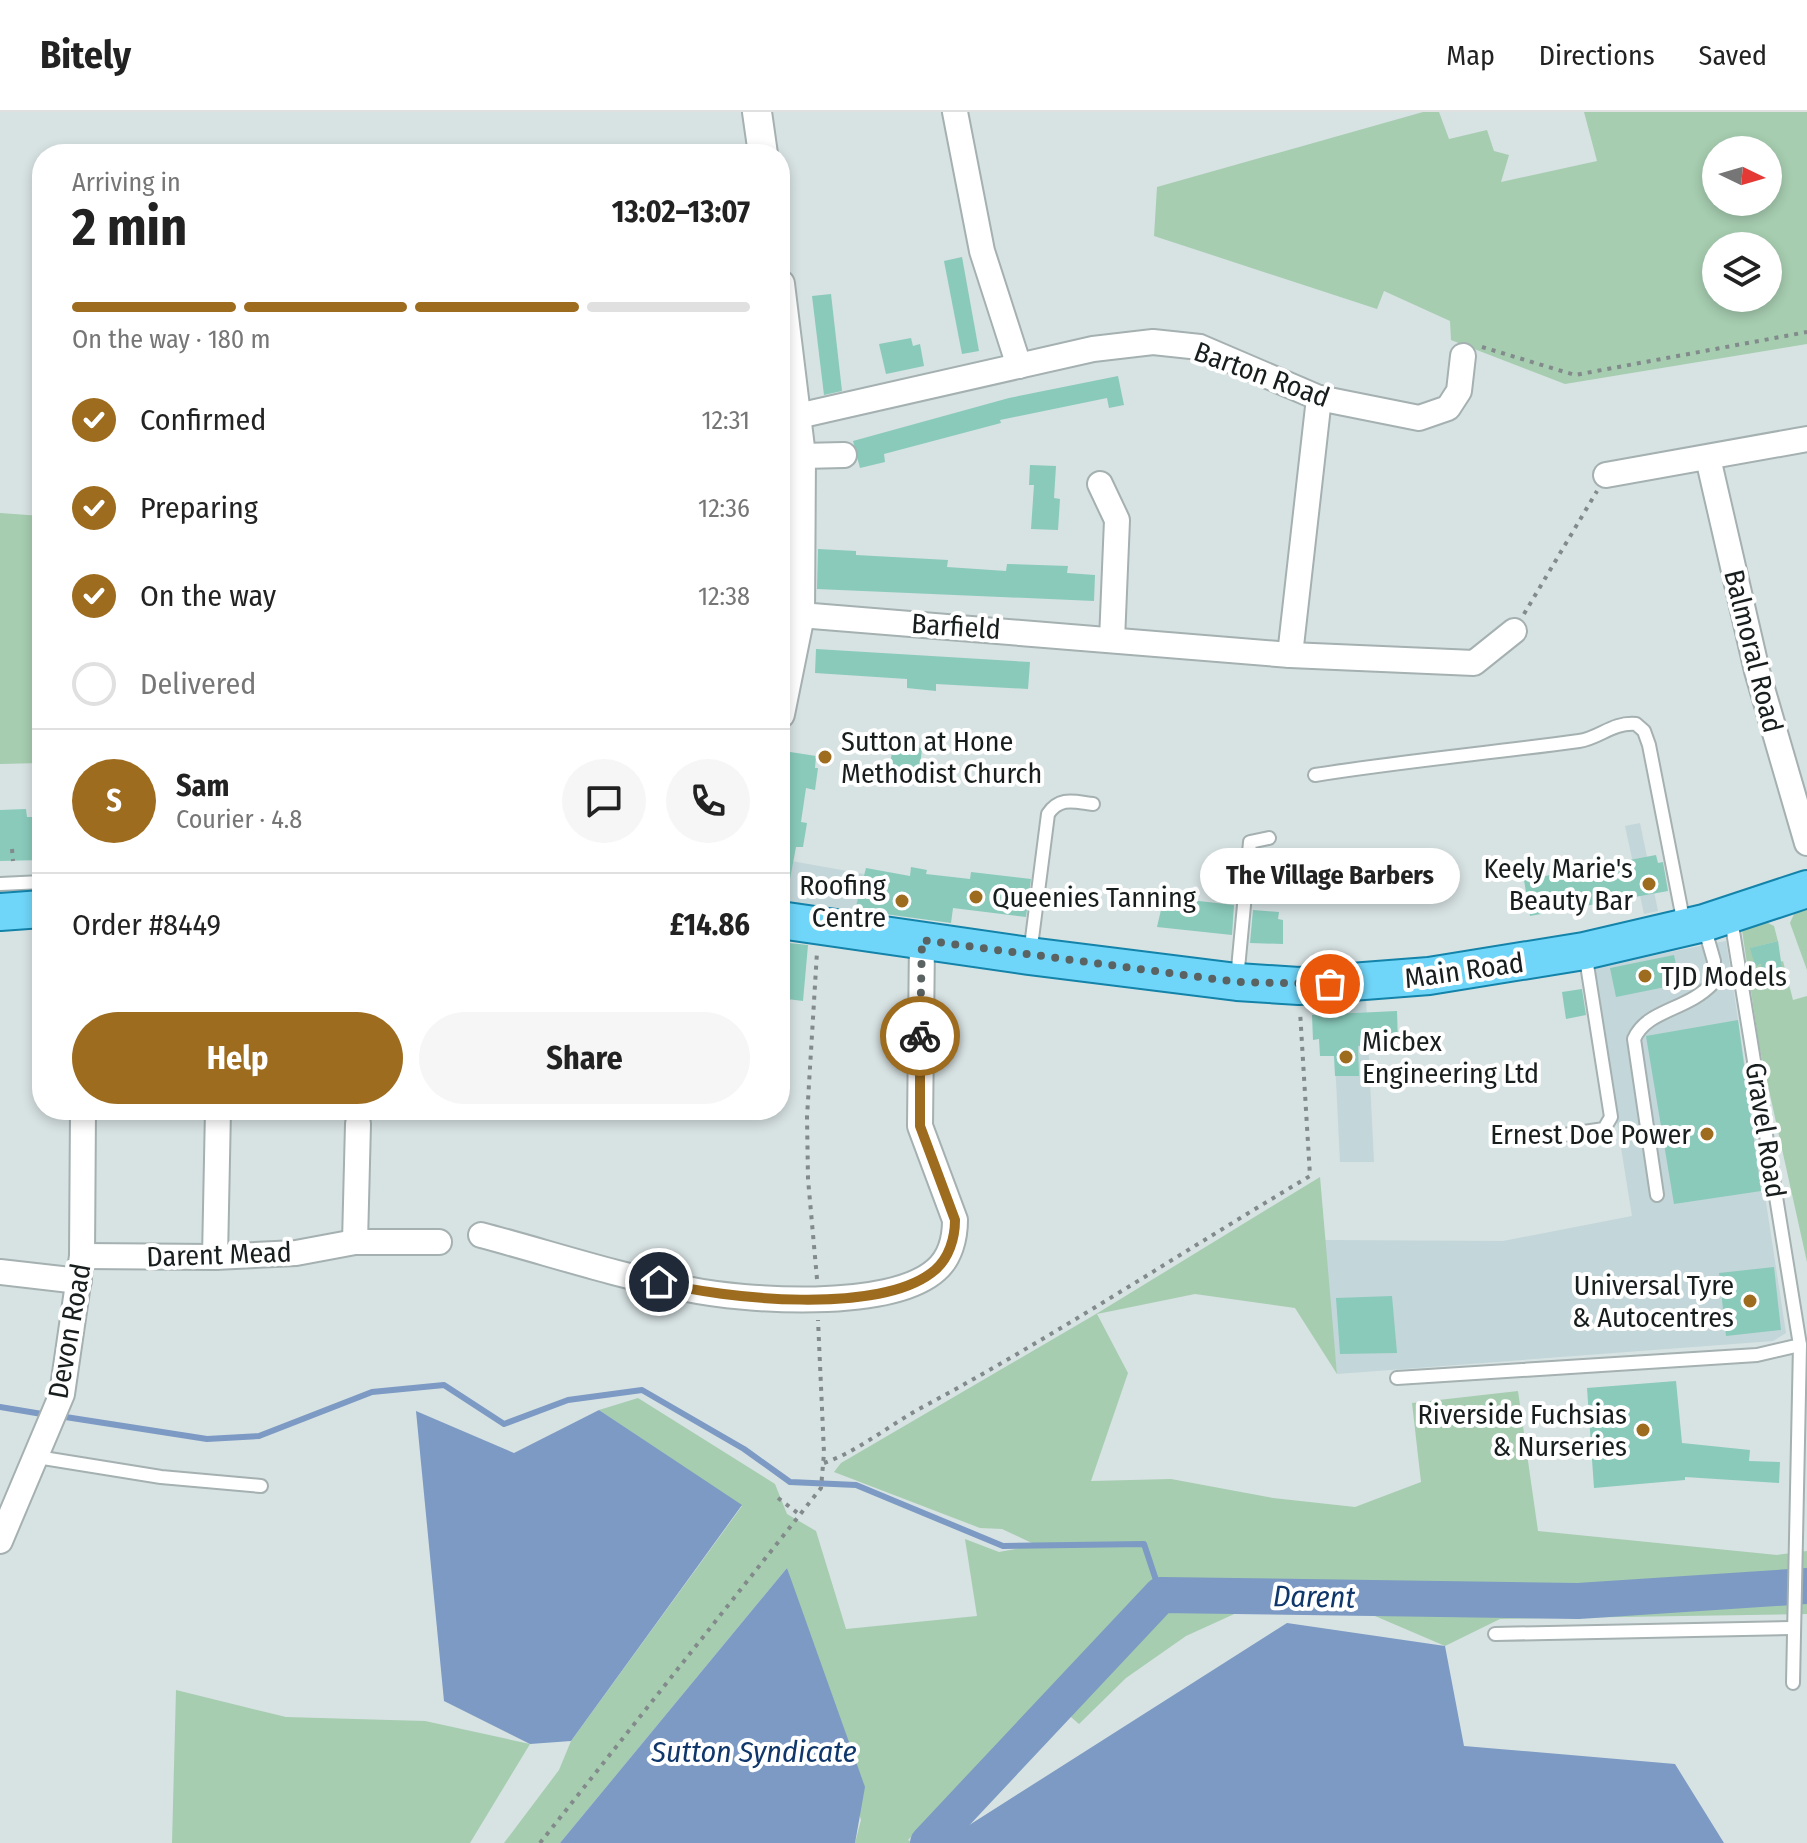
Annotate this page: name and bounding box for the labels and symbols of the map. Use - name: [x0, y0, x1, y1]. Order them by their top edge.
- north arrow: [1702, 136, 1782, 216]
- street label: Barton Road: [1190, 335, 1334, 414]
- street label: Balmoral Road: [1717, 566, 1790, 736]
- street label: Barfield: [910, 607, 1002, 646]
- place label: Sutton at Hone Methodist Church: [841, 725, 1042, 790]
- marker: Sutton at Hone Methodist Church: [816, 748, 834, 766]
- callout: The Village Barbers: [1200, 848, 1460, 904]
- place label: Keely Marie's Beauty Bar: [1483, 852, 1633, 917]
- place label: Roofing Centre: [799, 869, 887, 934]
- marker: Keely Marie's Beauty Bar: [1640, 875, 1658, 893]
- place label: Queenies Tanning: [992, 881, 1197, 914]
- marker: Queenies Tanning: [967, 888, 985, 906]
- marker: Roofing Centre: [893, 892, 911, 910]
- street label: Main Road: [1402, 946, 1526, 995]
- pin: [1296, 950, 1364, 1018]
- place label: TJD Models: [1661, 960, 1787, 993]
- marker: TJD Models: [1636, 967, 1654, 985]
- courier: [880, 996, 960, 1076]
- place label: Micbex Engineering Ltd: [1362, 1025, 1539, 1090]
- marker: Micbex Engineering Ltd: [1337, 1048, 1355, 1066]
- street label: Gravel Road: [1739, 1060, 1792, 1200]
- place label: Ernest Doe Power: [1490, 1118, 1691, 1151]
- marker: Ernest Doe Power: [1698, 1125, 1716, 1143]
- street label: Darent Mead: [146, 1235, 292, 1274]
- pin: [625, 1248, 693, 1316]
- street label: Devon Road: [41, 1261, 98, 1401]
- place label: Universal Tyre & Autocentres: [1572, 1269, 1734, 1334]
- marker: Universal Tyre & Autocentres: [1741, 1292, 1759, 1310]
- place label: Riverside Fuchsias & Nurseries: [1418, 1398, 1627, 1463]
- marker: Riverside Fuchsias & Nurseries: [1634, 1421, 1652, 1439]
- water label: Darent: [1273, 1578, 1356, 1616]
- water label: Sutton Syndicate: [650, 1734, 857, 1770]

